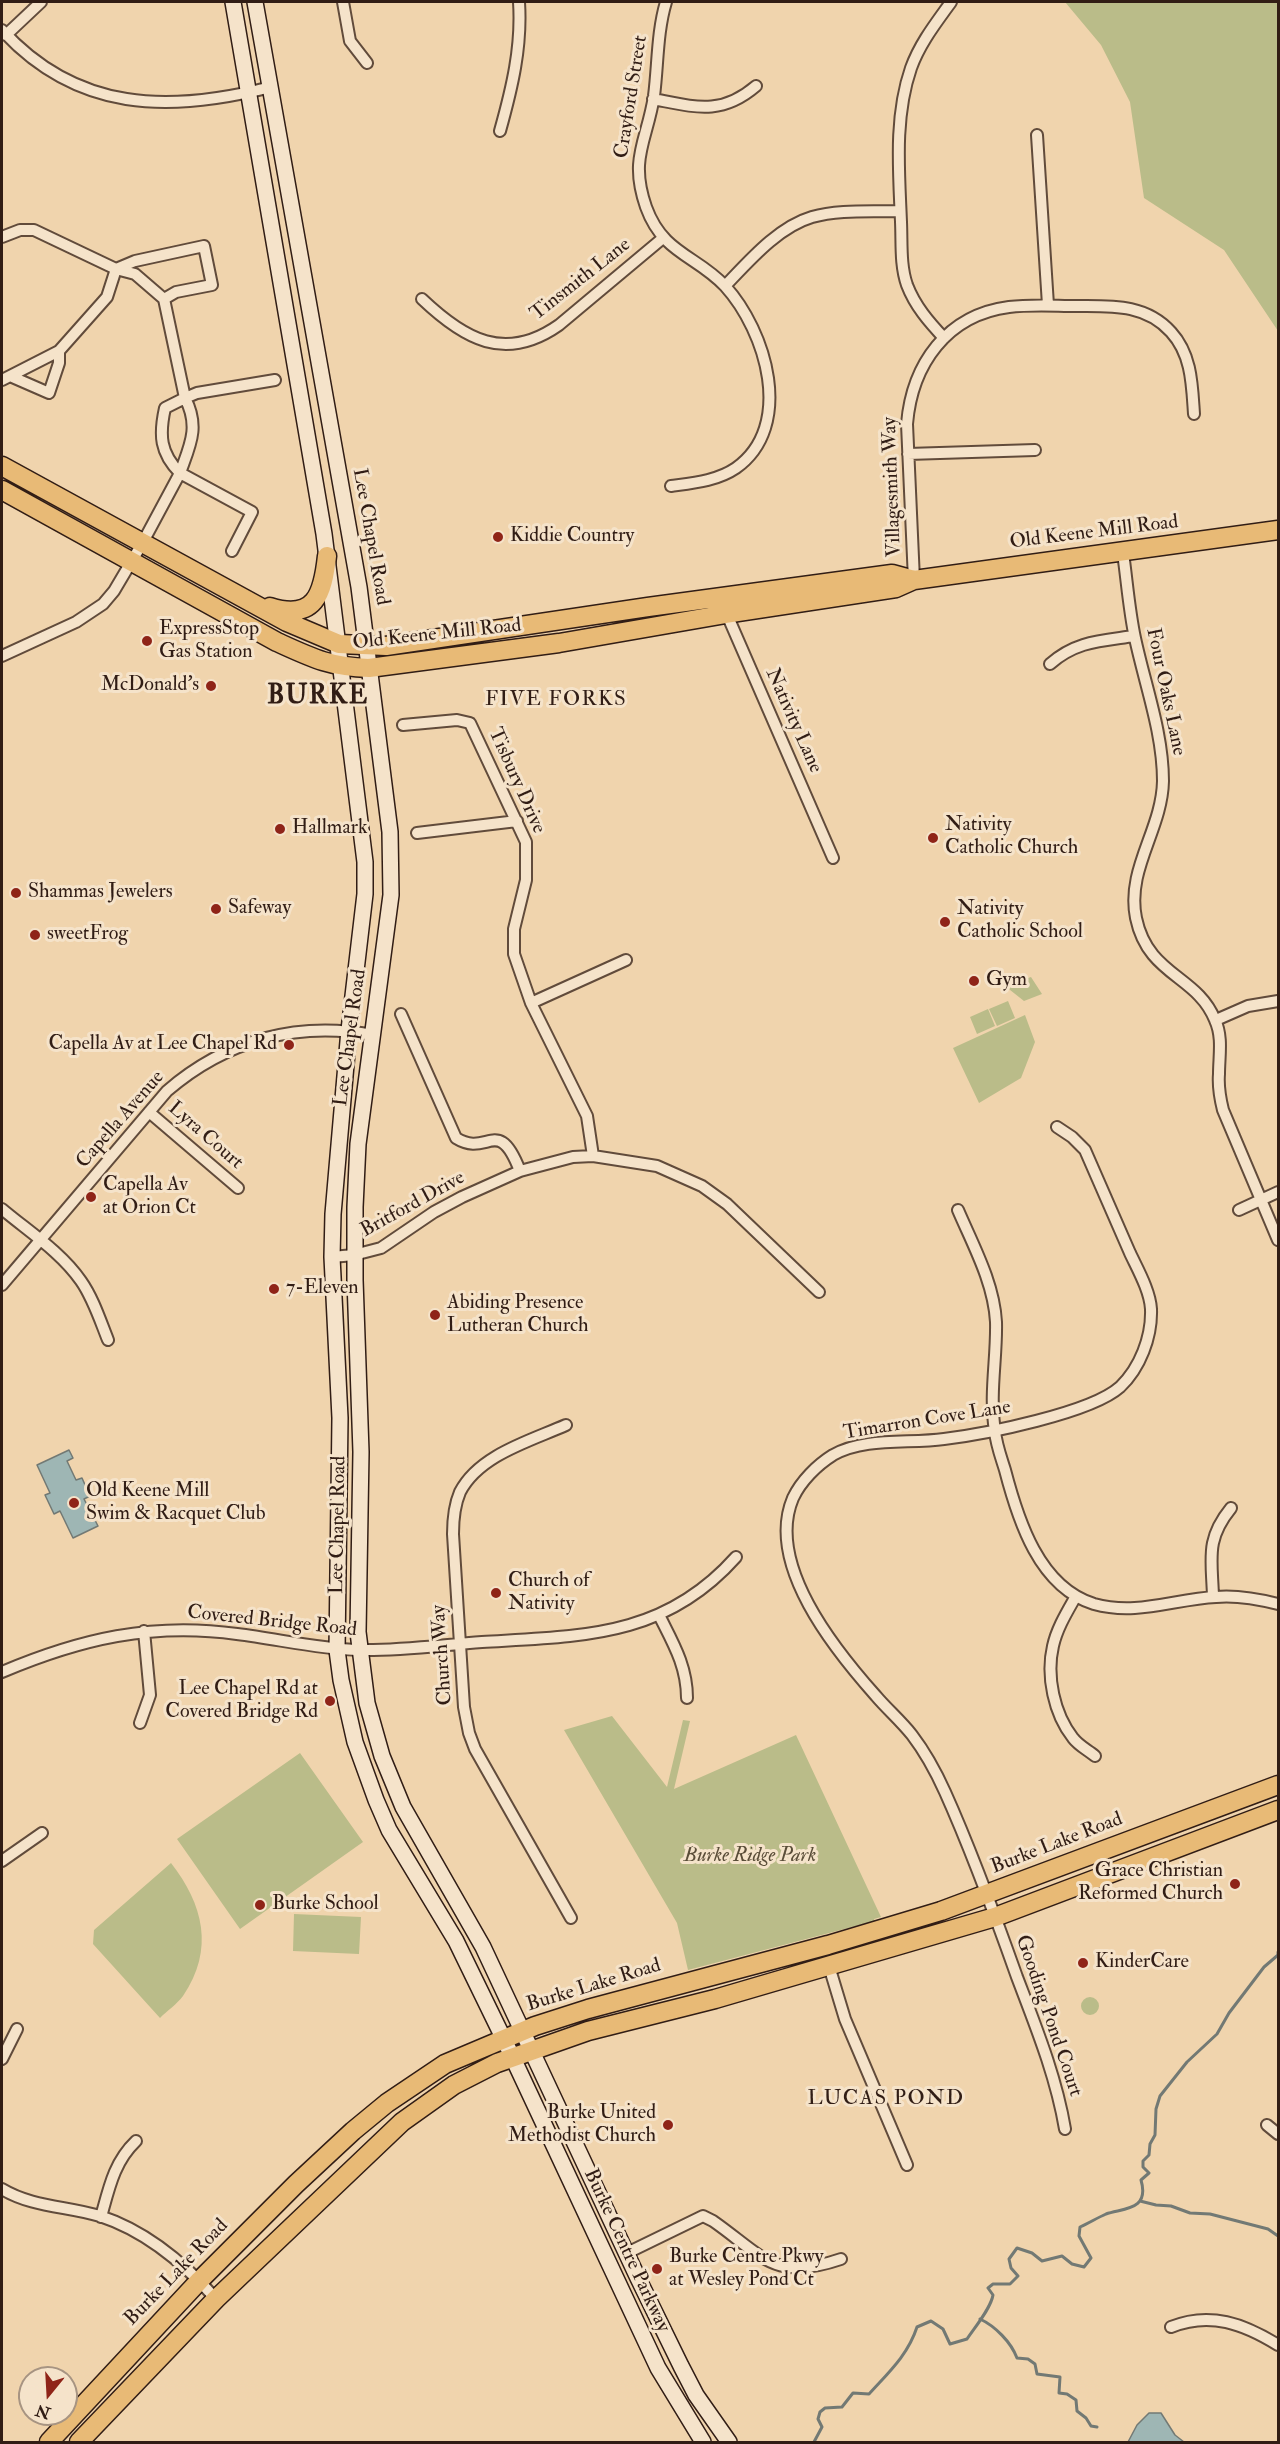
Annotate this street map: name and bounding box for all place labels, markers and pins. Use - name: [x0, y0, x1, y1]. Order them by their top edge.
- place label: Kiddie Country: [510, 525, 634, 549]
- marker: Kiddie Country: [491, 530, 505, 544]
- place label: ExpressStop Gas Station: [159, 618, 259, 665]
- marker: ExpressStop Gas Station: [140, 634, 154, 648]
- place label: McDonald's: [101, 674, 199, 698]
- marker: McDonald's: [204, 679, 218, 693]
- place label: Nativity Catholic Church: [945, 814, 1078, 861]
- place label: Hallmark: [292, 817, 368, 841]
- marker: Hallmark: [273, 822, 287, 836]
- marker: Nativity Catholic Church: [926, 831, 940, 845]
- place label: Shammas Jewelers: [28, 881, 173, 905]
- marker: Shammas Jewelers: [9, 886, 23, 900]
- place label: Safeway: [228, 897, 291, 921]
- place label: Nativity Catholic School: [957, 898, 1083, 945]
- marker: Safeway: [209, 902, 223, 916]
- marker: Nativity Catholic School: [938, 915, 952, 929]
- place label: sweetFrog: [47, 923, 128, 947]
- marker: sweetFrog: [28, 928, 42, 942]
- place label: Gym: [986, 969, 1027, 993]
- marker: Gym: [967, 974, 981, 988]
- place label: Capella Av at Lee Chapel Rd: [49, 1033, 277, 1057]
- marker: Capella Av at Lee Chapel Rd: [282, 1038, 296, 1052]
- place label: Capella Av at Orion Ct: [103, 1174, 196, 1221]
- marker: Capella Av at Orion Ct: [84, 1190, 98, 1204]
- place label: 7-Eleven: [286, 1277, 359, 1301]
- marker: 7-Eleven: [267, 1282, 281, 1296]
- place label: Abiding Presence Lutheran Church: [447, 1292, 589, 1339]
- marker: Abiding Presence Lutheran Church: [428, 1308, 442, 1322]
- place label: Old Keene Mill Swim & Racquet Club: [86, 1480, 265, 1527]
- marker: Old Keene Mill Swim & Racquet Club: [67, 1496, 81, 1510]
- place label: Church of Nativity: [508, 1570, 590, 1617]
- marker: Church of Nativity: [489, 1586, 503, 1600]
- place label: Lee Chapel Rd at Covered Bridge Rd: [165, 1678, 318, 1725]
- marker: Lee Chapel Rd at Covered Bridge Rd: [323, 1694, 337, 1708]
- place label: Grace Christian Reformed Church: [1078, 1860, 1223, 1907]
- marker: Grace Christian Reformed Church: [1228, 1877, 1242, 1891]
- place label: Burke School: [272, 1893, 379, 1917]
- marker: Burke School: [253, 1898, 267, 1912]
- place label: KinderCare: [1095, 1951, 1189, 1975]
- marker: KinderCare: [1076, 1956, 1090, 1970]
- place label: Burke United Methodist Church: [508, 2102, 656, 2149]
- marker: Burke United Methodist Church: [661, 2118, 675, 2132]
- place label: Burke Centre Pkwy at Wesley Pond Ct: [669, 2246, 824, 2293]
- marker: Burke Centre Pkwy at Wesley Pond Ct: [650, 2262, 664, 2276]

